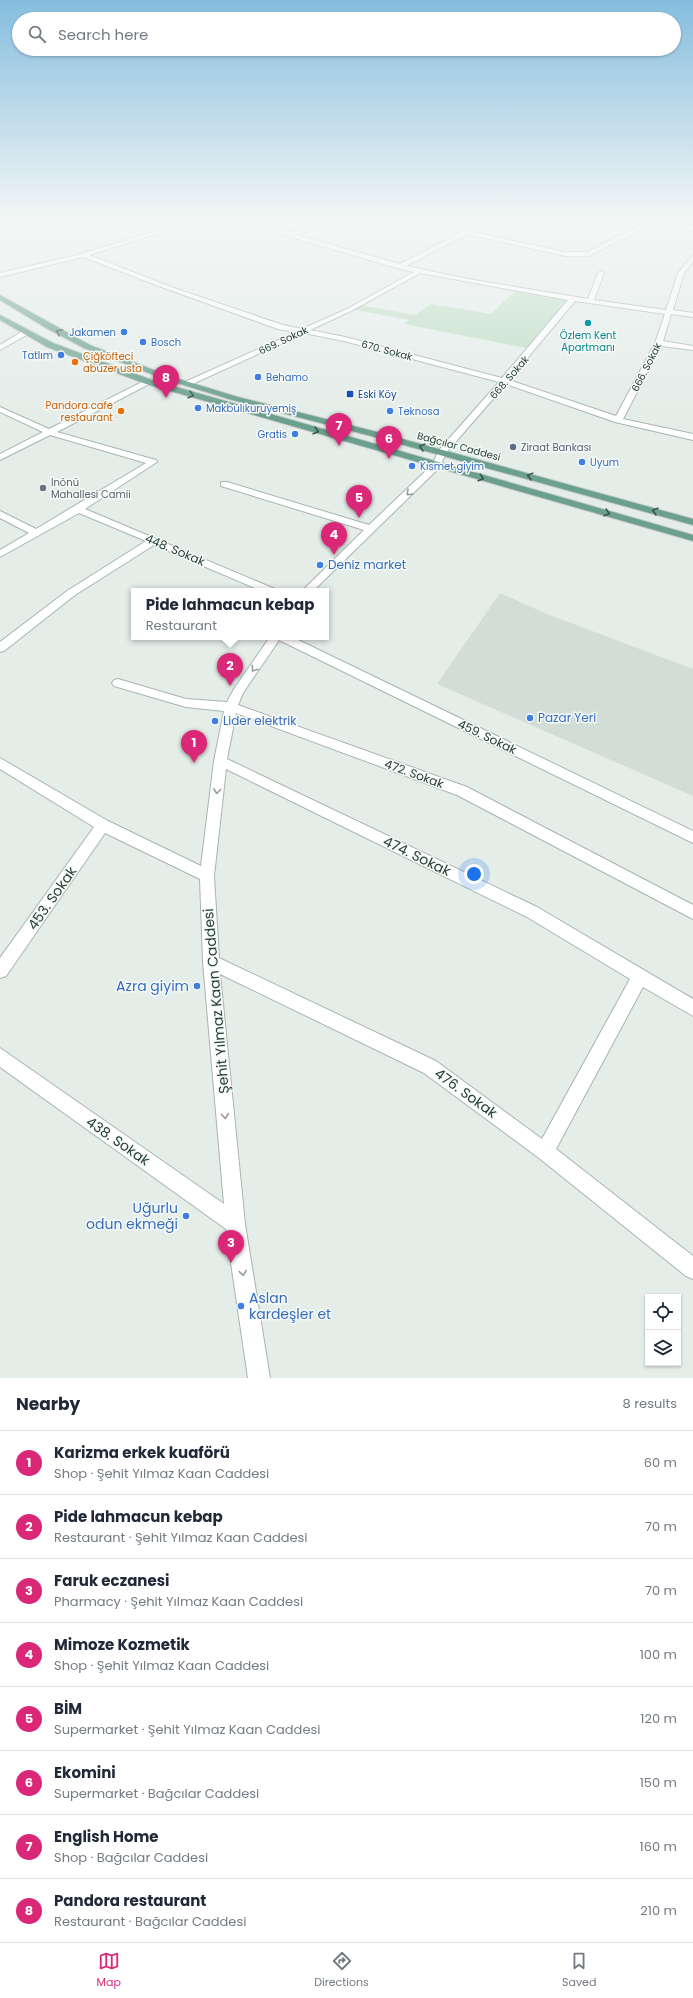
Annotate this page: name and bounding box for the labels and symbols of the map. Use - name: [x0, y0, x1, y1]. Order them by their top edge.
- marker: Özlem Kent Apartmanı: [583, 318, 593, 328]
- street label: 669. Sokak: [256, 322, 311, 358]
- place label: Jakamen: [69, 325, 116, 340]
- marker: Jakamen: [119, 327, 129, 337]
- place label: Özlem Kent Apartmanı: [560, 328, 616, 355]
- one-way arrow: [55, 329, 63, 337]
- place label: Bosch: [151, 335, 181, 350]
- street label: 670. Sokak: [360, 336, 415, 365]
- marker: Bosch: [138, 337, 148, 347]
- street label: 666. Sokak: [628, 339, 666, 394]
- place label: Tatlım: [22, 348, 53, 363]
- place label: Çiğköfteci abuzer usta: [83, 349, 142, 376]
- marker: Tatlım: [56, 350, 66, 360]
- street label: 668. Sokak: [486, 352, 533, 402]
- marker: Çiğköfteci abuzer usta: [70, 357, 80, 367]
- pin: 8: [153, 365, 179, 398]
- place label: Behamo: [266, 370, 308, 385]
- marker: Behamo: [253, 372, 263, 382]
- place label: Eski Köy: [358, 387, 397, 402]
- marker: Eski Köy: [345, 389, 355, 399]
- one-way arrow: [187, 390, 194, 399]
- place label: Pandora cafe restaurant: [45, 398, 113, 425]
- place label: Makbul kuruyemiş: [206, 401, 296, 416]
- marker: Makbul kuruyemiş: [193, 403, 203, 413]
- place label: Teknosa: [398, 404, 440, 419]
- marker: Pandora cafe restaurant: [116, 406, 126, 416]
- marker: Teknosa: [385, 406, 395, 416]
- pin: 7: [326, 413, 352, 446]
- one-way arrow: [312, 426, 319, 435]
- pin: 6: [376, 426, 402, 459]
- place label: Gratis: [257, 427, 287, 442]
- street label: Bağcılar Caddesi: [416, 428, 502, 465]
- marker: Gratis: [290, 429, 300, 439]
- place label: Ziraat Bankası: [521, 440, 591, 455]
- marker: Ziraat Bankası: [508, 442, 518, 452]
- one-way arrow: [419, 443, 426, 452]
- place label: Uyum: [590, 455, 619, 470]
- marker: Uyum: [577, 457, 587, 467]
- place label: Kısmet giyim: [420, 459, 484, 474]
- marker: Kısmet giyim: [407, 461, 417, 471]
- one-way arrow: [527, 472, 534, 481]
- one-way arrow: [478, 473, 485, 482]
- place label: Inönü Mahallesi Camii: [51, 475, 131, 502]
- marker: Inönü Mahallesi Camii: [38, 483, 48, 493]
- pin: 5: [346, 485, 372, 518]
- one-way arrow: [406, 488, 414, 495]
- one-way arrow: [652, 507, 659, 516]
- one-way arrow: [603, 508, 610, 517]
- pin: 4: [321, 522, 347, 555]
- street label: 448. Sokak: [143, 529, 209, 570]
- place label: Deniz market: [328, 556, 406, 573]
- marker: Deniz market: [315, 560, 325, 570]
- pin: 2: [217, 653, 243, 686]
- one-way arrow: [251, 665, 259, 672]
- place label: Pazar Yeri: [538, 709, 596, 726]
- place label: Lider elektrik: [223, 712, 297, 729]
- marker: Pazar Yeri: [525, 713, 535, 723]
- street label: 459. Sokak: [455, 715, 520, 758]
- marker: Lider elektrik: [210, 716, 220, 726]
- pin: 1: [181, 730, 207, 763]
- street label: 472. Sokak: [382, 755, 447, 792]
- one-way arrow: [213, 788, 222, 794]
- street label: 474. Sokak: [380, 831, 455, 881]
- street label: 453. Sokak: [23, 861, 82, 934]
- your location: [464, 864, 484, 884]
- street label: Şehit Yılmaz Kaan Caddesi: [198, 908, 234, 1094]
- place label: Azra giyim: [116, 976, 189, 996]
- marker: Azra giyim: [192, 981, 202, 991]
- street label: 476. Sokak: [431, 1063, 502, 1123]
- street label: 438. Sokak: [82, 1112, 155, 1171]
- one-way arrow: [221, 1113, 230, 1119]
- place label: Uğurlu odun ekmeği: [86, 1198, 178, 1234]
- marker: Uğurlu odun ekmeği: [181, 1211, 191, 1221]
- pin: 3: [218, 1230, 244, 1263]
- one-way arrow: [238, 1270, 247, 1276]
- place label: Aslan kardeşler et: [249, 1288, 331, 1324]
- marker: Aslan kardeşler et: [236, 1301, 246, 1311]

